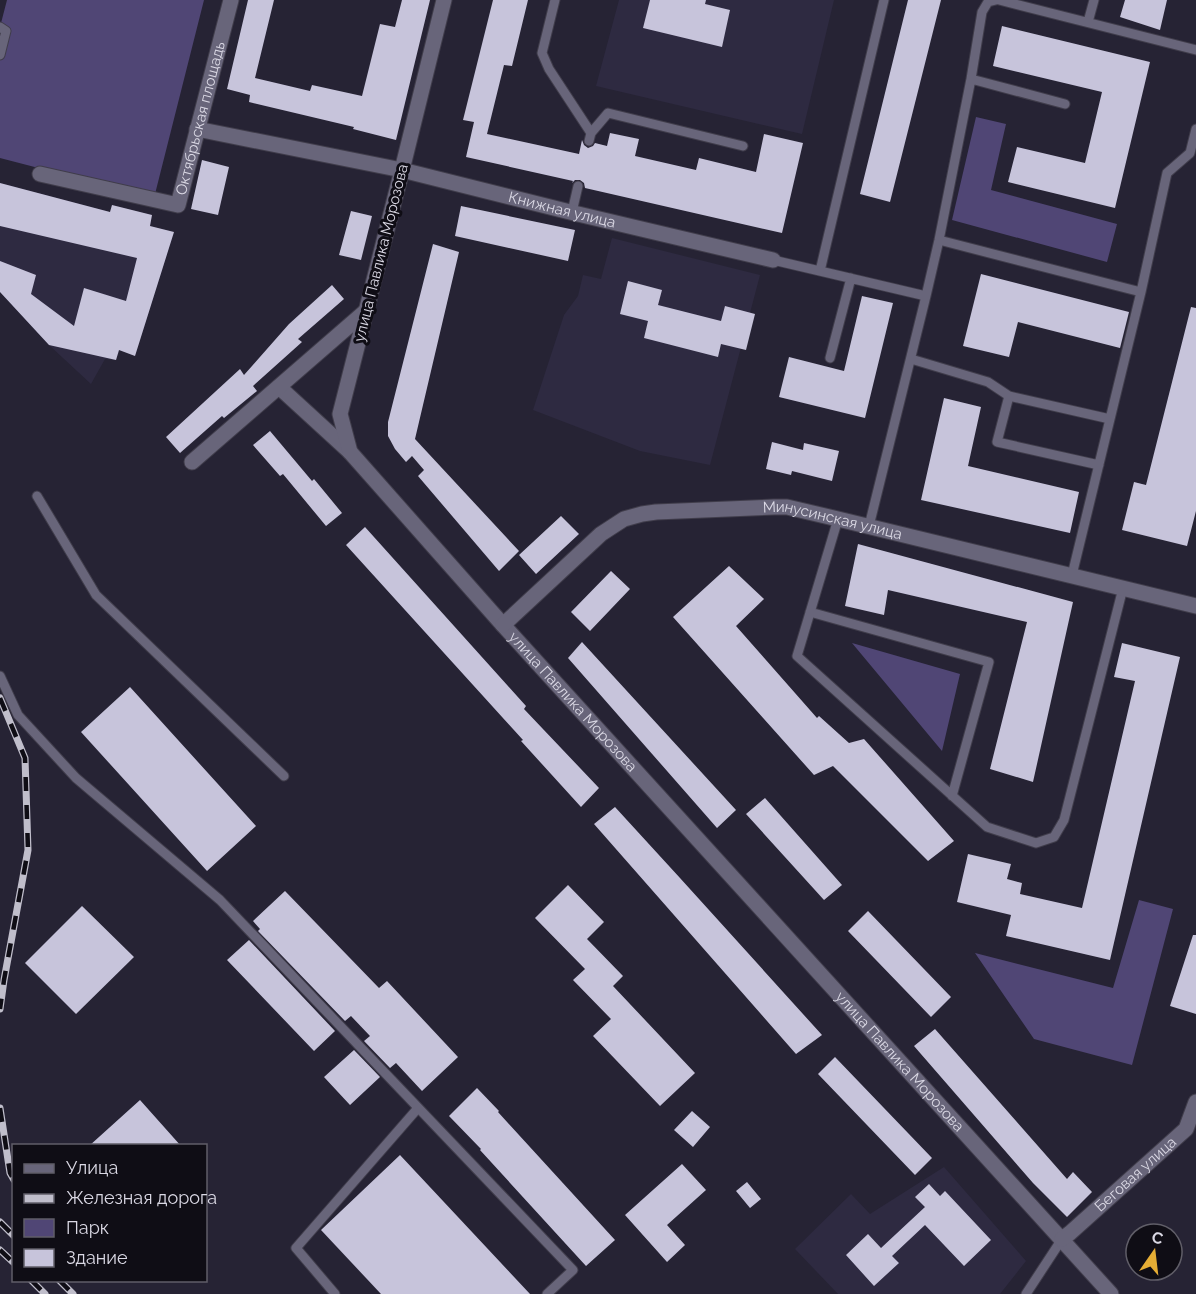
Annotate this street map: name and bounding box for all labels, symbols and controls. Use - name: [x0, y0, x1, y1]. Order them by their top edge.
- street label: Октябрьская площадь: [172, 40, 229, 197]
- street label: улица Павлика Морозова: [350, 162, 412, 344]
- street label: Книжная улица: [507, 188, 617, 232]
- street label: Минусинская улица: [762, 498, 904, 543]
- street label: улица Павлика Морозова: [505, 628, 641, 776]
- street label: улица Павлика Морозова: [832, 988, 968, 1135]
- street label: Беговая улица: [1091, 1133, 1180, 1216]
- legend: [12, 1144, 207, 1282]
- text: Улица: [66, 1157, 118, 1178]
- text: Железная дорога: [66, 1187, 217, 1208]
- text: Парк: [66, 1217, 109, 1238]
- north arrow: [1124, 1222, 1184, 1282]
- text: С: [1150, 1227, 1165, 1248]
- text: Здание: [66, 1247, 128, 1268]

